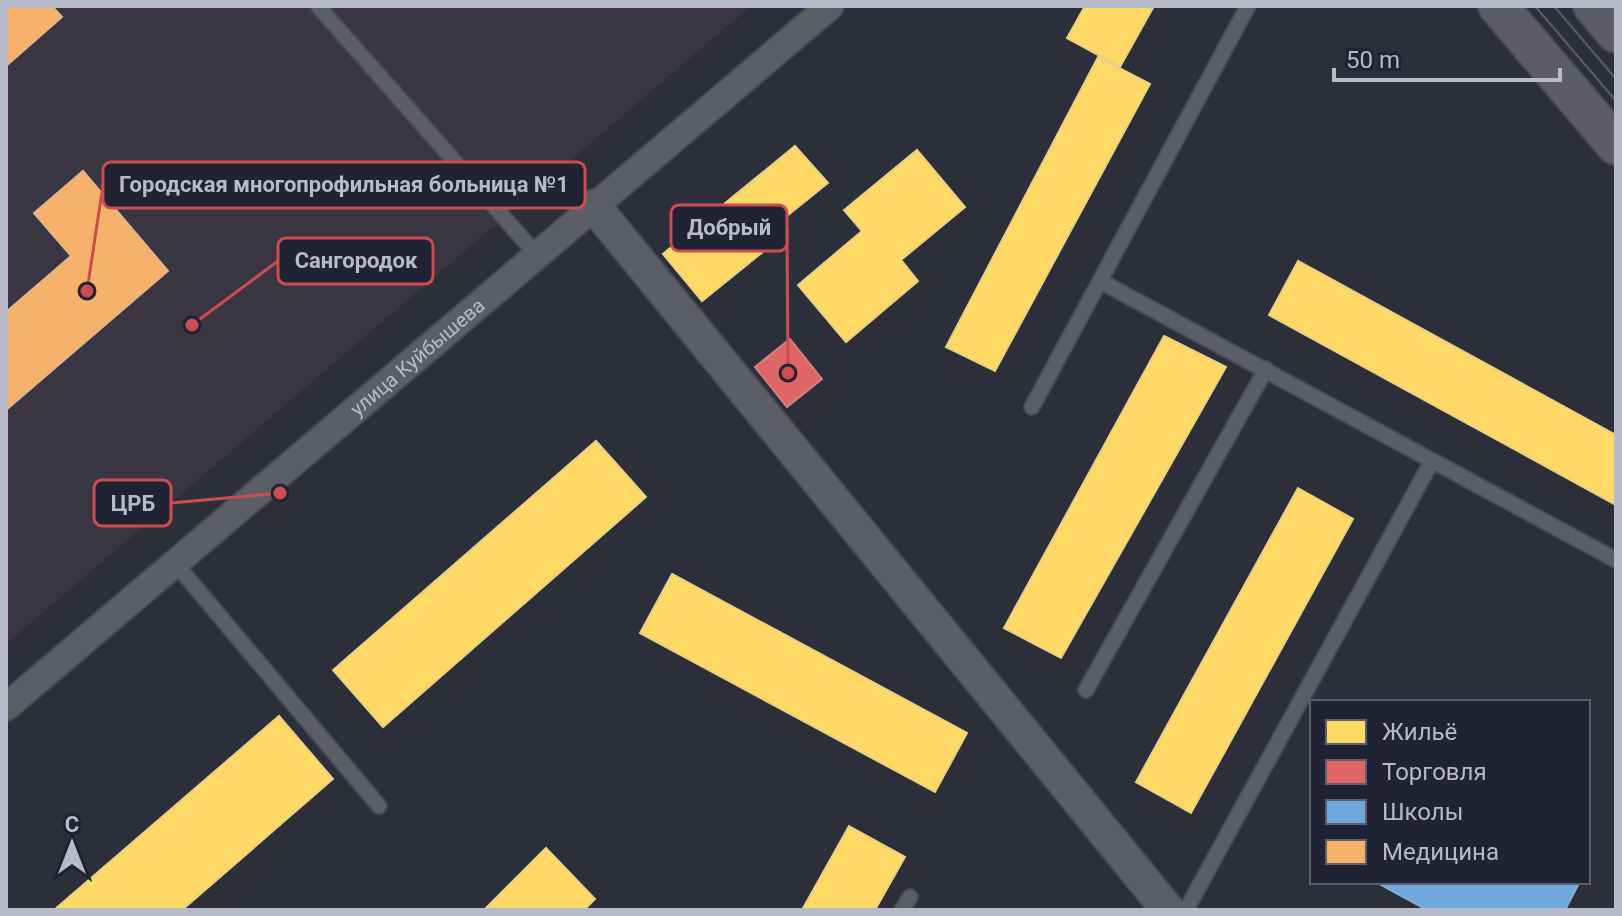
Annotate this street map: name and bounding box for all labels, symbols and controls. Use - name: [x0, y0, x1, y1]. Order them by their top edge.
- scale bar: [1334, 32, 1560, 82]
- text: 50 m: [1346, 46, 1400, 74]
- callout: Городская многопрофильная больница №1: [103, 162, 585, 208]
- text: Городская многопрофильная больница №1: [119, 172, 569, 197]
- callout: Добрый: [671, 205, 787, 251]
- text: Добрый: [687, 215, 771, 240]
- callout: Сангородок: [278, 238, 433, 284]
- text: Сангородок: [295, 248, 418, 273]
- street label: улица Куйбышева: [345, 293, 489, 421]
- callout: ЦРБ: [94, 480, 171, 526]
- text: ЦРБ: [111, 491, 156, 516]
- legend: [1310, 700, 1590, 884]
- text: Жильё: [1382, 718, 1457, 746]
- text: Торговля: [1382, 758, 1487, 786]
- text: Школы: [1382, 798, 1463, 826]
- north arrow: [32, 804, 112, 884]
- text: С: [65, 812, 79, 837]
- text: Медицина: [1382, 838, 1499, 866]

